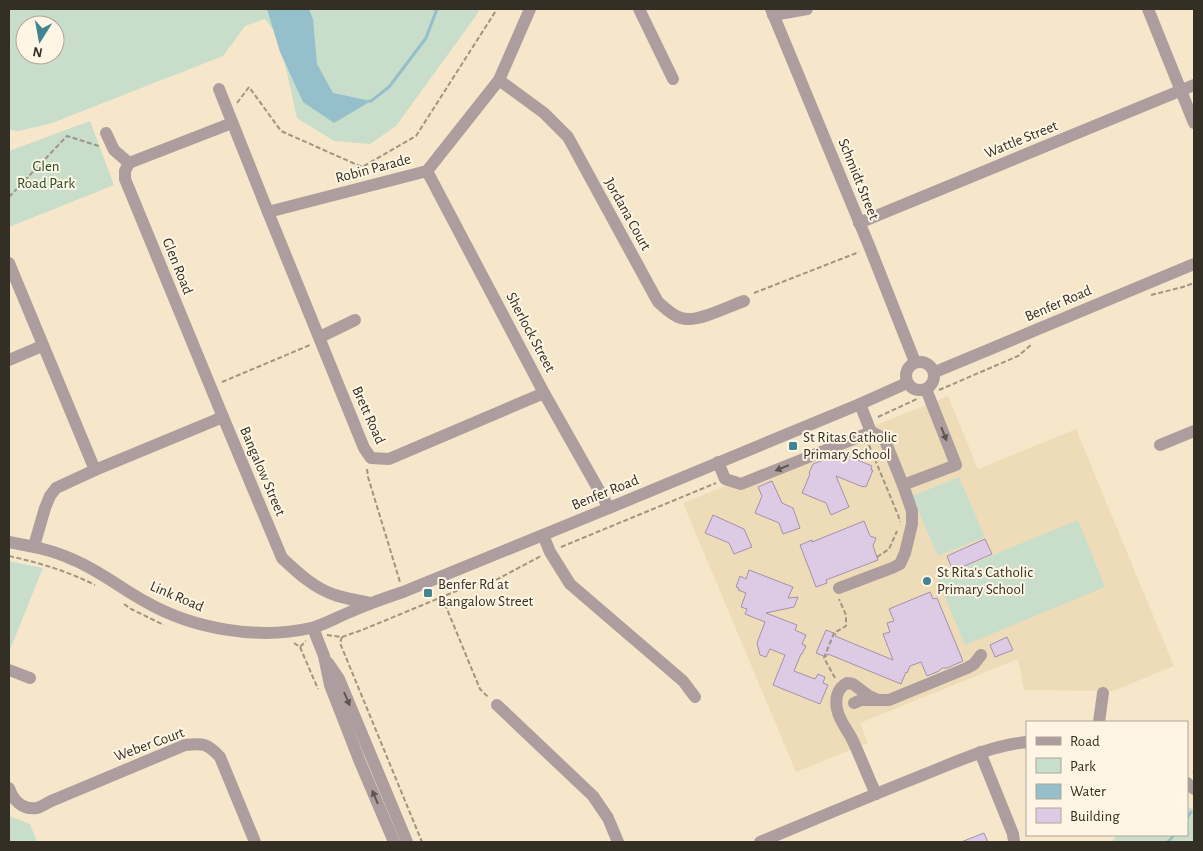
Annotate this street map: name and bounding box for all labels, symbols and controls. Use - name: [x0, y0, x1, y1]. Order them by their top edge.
- north arrow: [15, 15, 65, 65]
- text: N: [32, 44, 44, 60]
- street label: Wattle Street: [982, 118, 1060, 161]
- street label: Schmidt Street: [835, 136, 882, 222]
- street label: Robin Parade: [334, 151, 412, 186]
- park label: Glen Road Park: [17, 159, 75, 191]
- street label: Jordana Court: [602, 176, 654, 253]
- street label: Glen Road: [159, 236, 196, 297]
- street label: Benfer Road: [1023, 283, 1094, 324]
- street label: Sherlock Street: [503, 290, 558, 375]
- street label: Brett Road: [349, 384, 388, 447]
- street label: Bangalow Street: [237, 424, 288, 518]
- one-way arrow: [941, 427, 948, 442]
- place label: St Ritas Catholic Primary School: [803, 430, 897, 462]
- marker: St Ritas Catholic Primary School: [787, 440, 799, 452]
- one-way arrow: [775, 464, 790, 472]
- street label: Benfer Road: [570, 472, 641, 513]
- place label: St Rita's Catholic Primary School: [937, 565, 1033, 597]
- marker: St Rita's Catholic Primary School: [921, 575, 933, 587]
- place label: Benfer Rd at Bangalow Street: [438, 577, 534, 609]
- street label: Link Road: [148, 578, 206, 615]
- marker: Benfer Rd at Bangalow Street: [422, 587, 434, 599]
- one-way arrow: [344, 692, 352, 706]
- legend: [1026, 721, 1188, 836]
- street label: Weber Court: [112, 725, 187, 764]
- text: Road: [1070, 734, 1100, 749]
- text: Park: [1070, 759, 1096, 774]
- text: Water: [1070, 784, 1106, 799]
- one-way arrow: [370, 790, 378, 804]
- text: Building: [1070, 809, 1120, 824]

